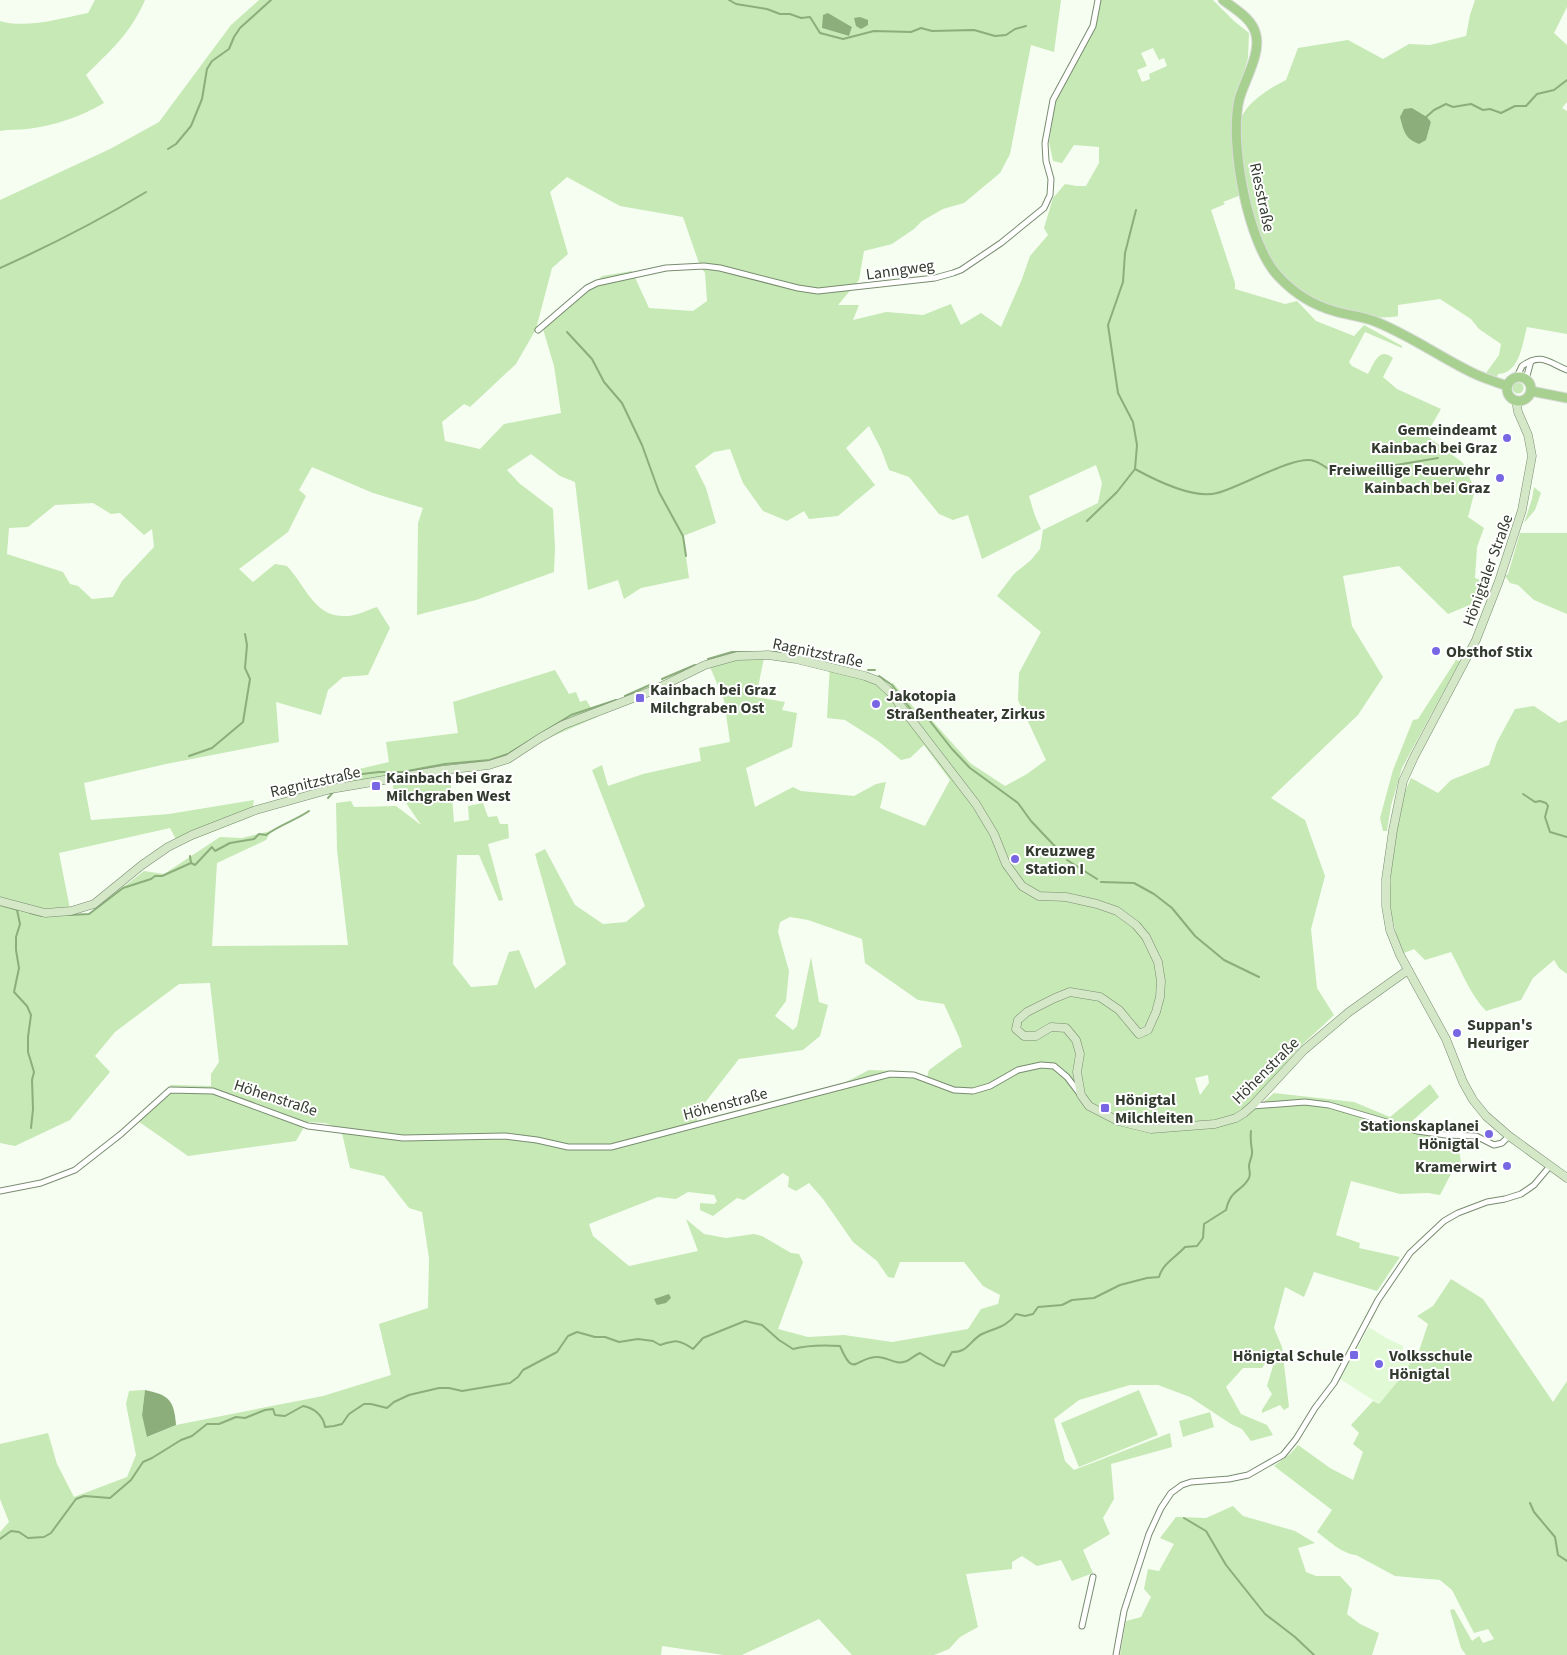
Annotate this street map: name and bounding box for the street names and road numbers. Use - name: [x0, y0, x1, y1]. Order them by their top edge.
- street label: Riesstraße: [1244, 161, 1280, 234]
- street label: Lanngweg: [865, 254, 936, 286]
- street label: Hönigtaler Straße: [1457, 511, 1518, 629]
- street label: Ragnitzstraße: [770, 633, 865, 673]
- street label: Ragnitzstraße: [268, 761, 363, 803]
- street label: Höhenstraße: [1227, 1032, 1304, 1109]
- street label: Höhenstraße: [231, 1074, 320, 1122]
- street label: Höhenstraße: [681, 1082, 770, 1126]

